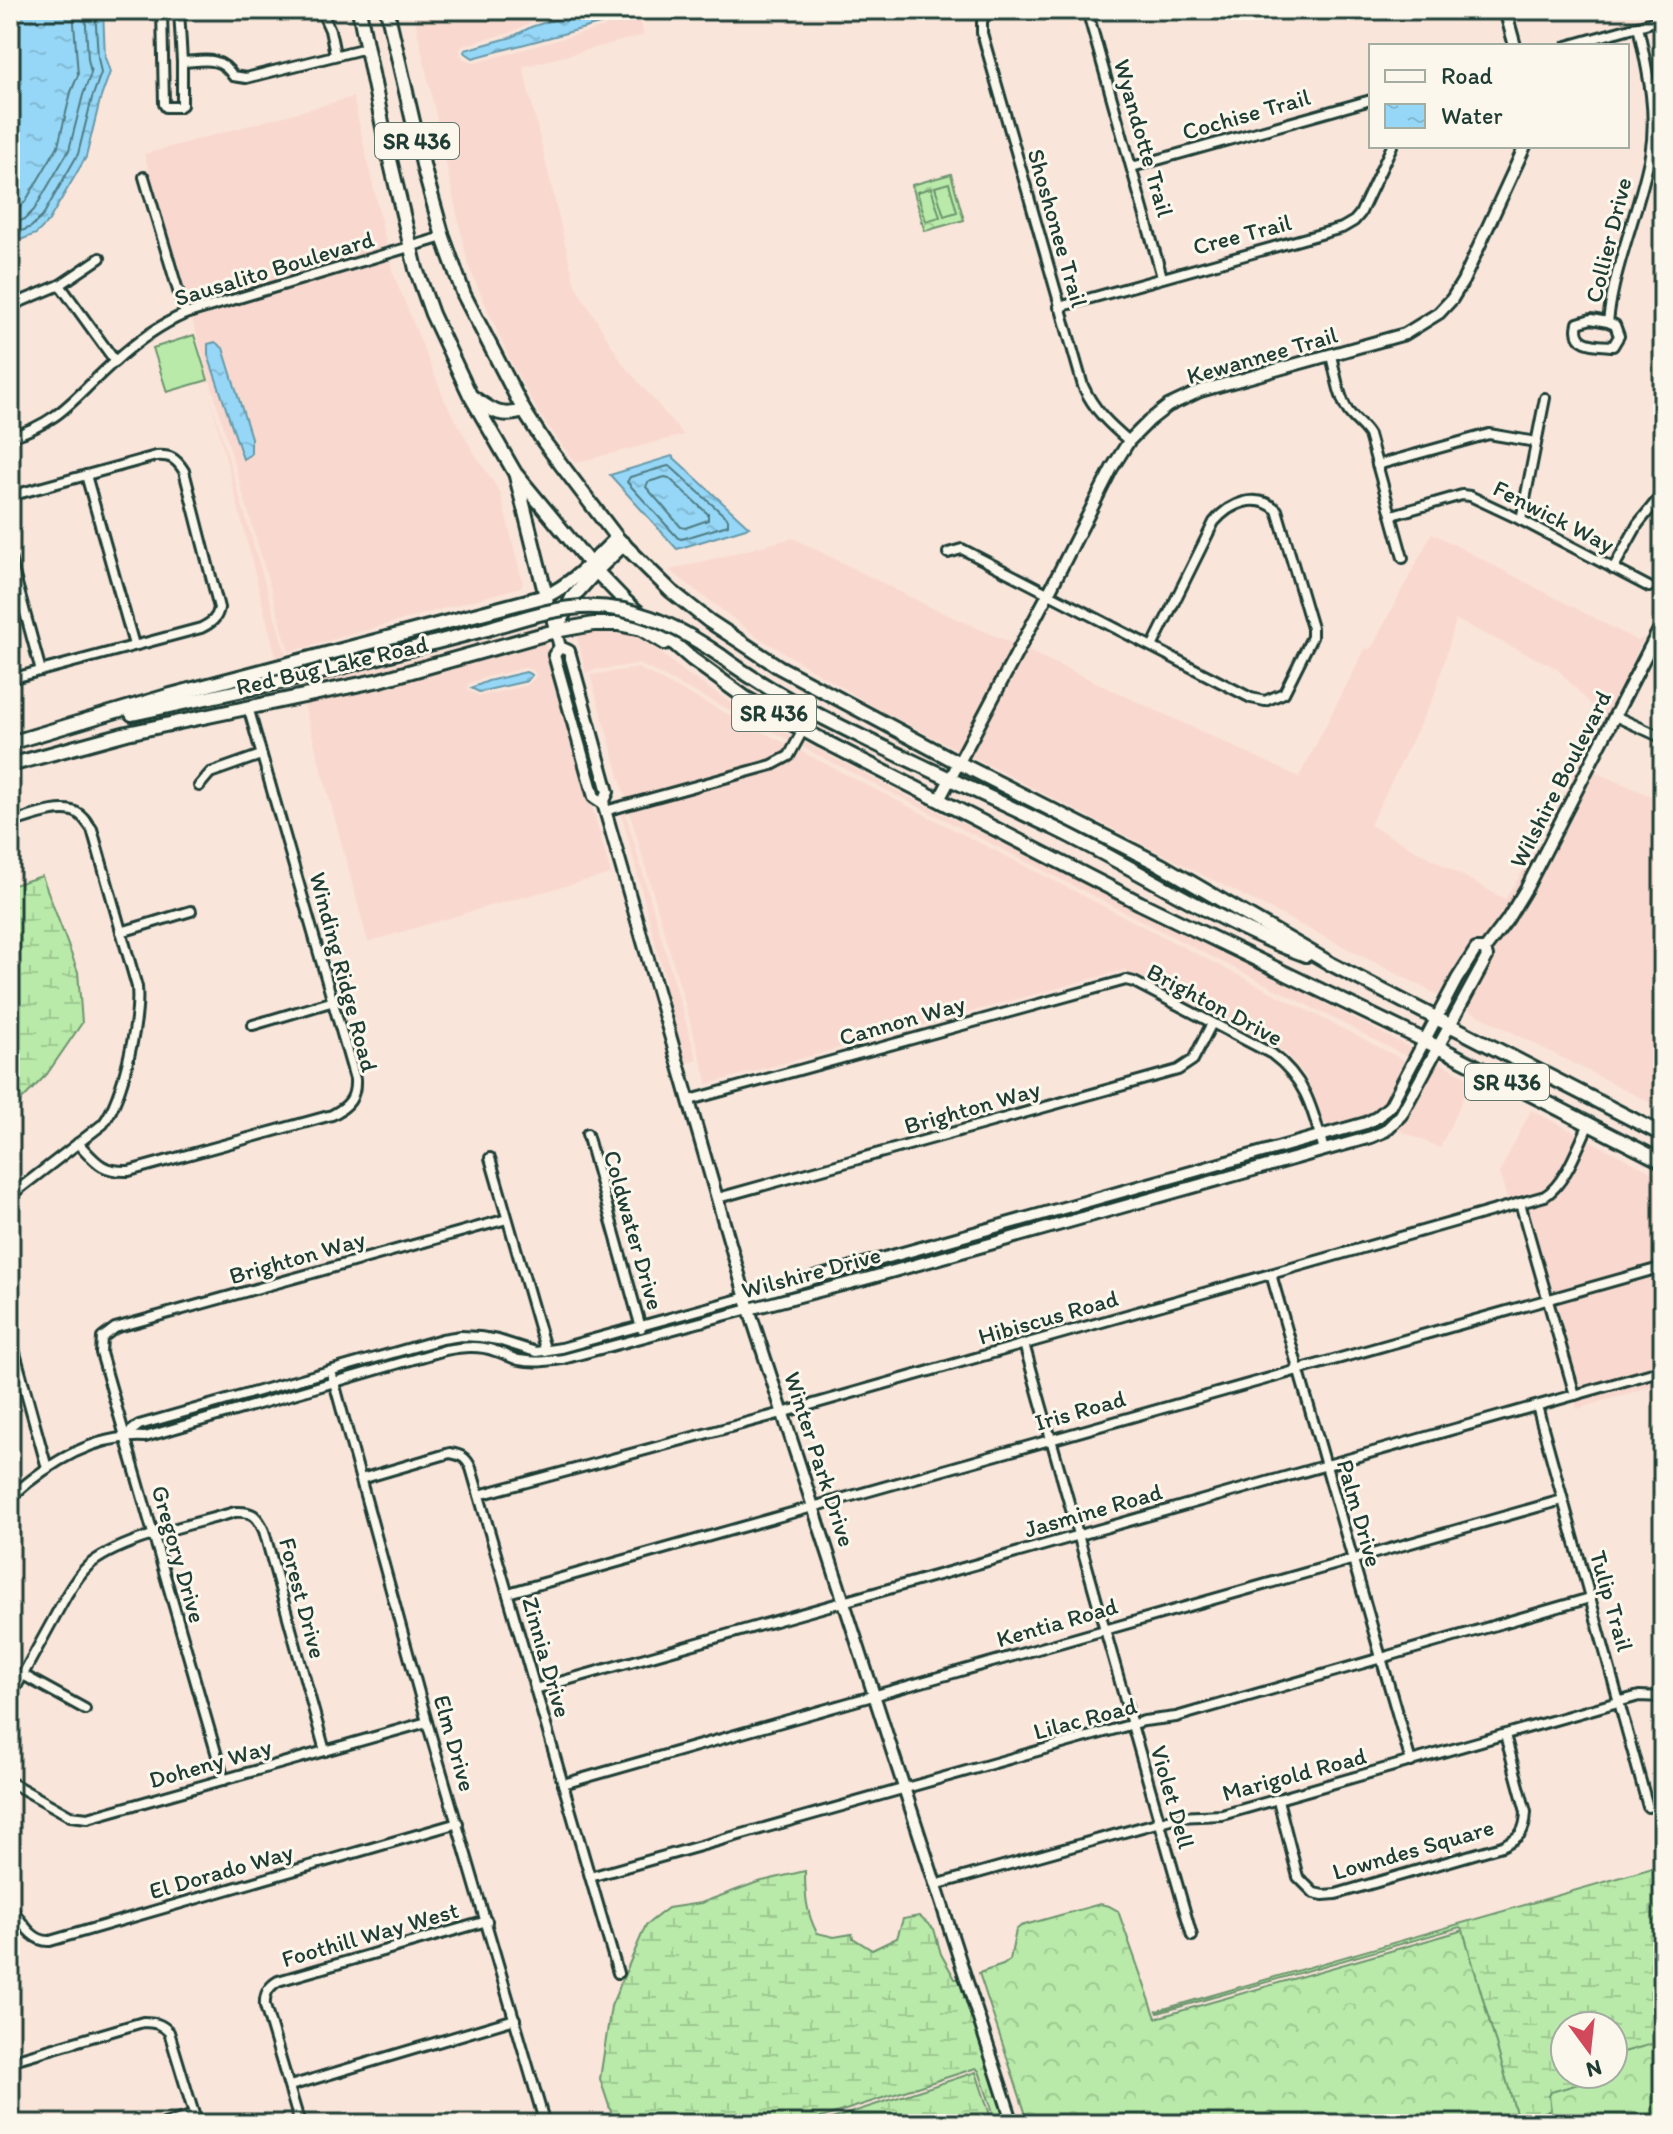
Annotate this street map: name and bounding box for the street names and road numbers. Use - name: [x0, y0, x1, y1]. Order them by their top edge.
- street label: Wyandotte Trail: [1108, 56, 1180, 220]
- street label: Cochise Trail: [1179, 82, 1314, 146]
- road number: SR 436: [375, 123, 459, 159]
- street label: Shoshonee Trail: [1022, 145, 1095, 311]
- street label: Collier Drive: [1578, 174, 1638, 306]
- street label: Cree Trail: [1190, 207, 1295, 261]
- street label: Sausalito Boulevard: [171, 224, 377, 312]
- street label: Kewannee Trail: [1183, 320, 1341, 390]
- street label: Fenwick Way: [1488, 473, 1620, 559]
- street label: Red Bug Lake Road: [233, 629, 431, 701]
- street label: Wilshire Boulevard: [1503, 686, 1617, 872]
- road number: SR 436: [732, 695, 816, 731]
- street label: Winding Ridge Road: [303, 869, 385, 1075]
- street label: Brighton Drive: [1142, 956, 1288, 1052]
- street label: Cannon Way: [836, 988, 968, 1052]
- road number: SR 436: [1465, 1064, 1549, 1100]
- street label: Brighton Way: [901, 1074, 1044, 1140]
- street label: Coldwater Drive: [597, 1147, 671, 1313]
- street label: Brighton Way: [226, 1224, 369, 1290]
- street label: Wilshire Drive: [738, 1239, 884, 1305]
- street label: Hibiscus Road: [975, 1283, 1121, 1351]
- street label: Winter Park Drive: [778, 1368, 862, 1550]
- street label: Iris Road: [1031, 1383, 1129, 1437]
- street label: Palm Drive: [1331, 1456, 1389, 1570]
- street label: Jasmine Road: [1021, 1476, 1165, 1544]
- street label: Gregory Drive: [146, 1482, 212, 1626]
- street label: Forest Drive: [273, 1534, 333, 1662]
- street label: Tulip Trail: [1584, 1547, 1640, 1655]
- street label: Kentia Road: [993, 1591, 1121, 1653]
- street label: Zinnia Drive: [516, 1593, 578, 1721]
- street label: Lilac Road: [1030, 1690, 1140, 1746]
- street label: Elm Drive: [427, 1691, 483, 1795]
- street label: Doheny Way: [145, 1732, 275, 1794]
- street label: Marigold Road: [1219, 1741, 1369, 1807]
- street label: Violet Dell: [1144, 1742, 1202, 1852]
- street label: Lowndes Square: [1329, 1812, 1497, 1886]
- street label: El Dorado Way: [146, 1837, 296, 1905]
- street label: Foothill Way West: [278, 1895, 462, 1973]

